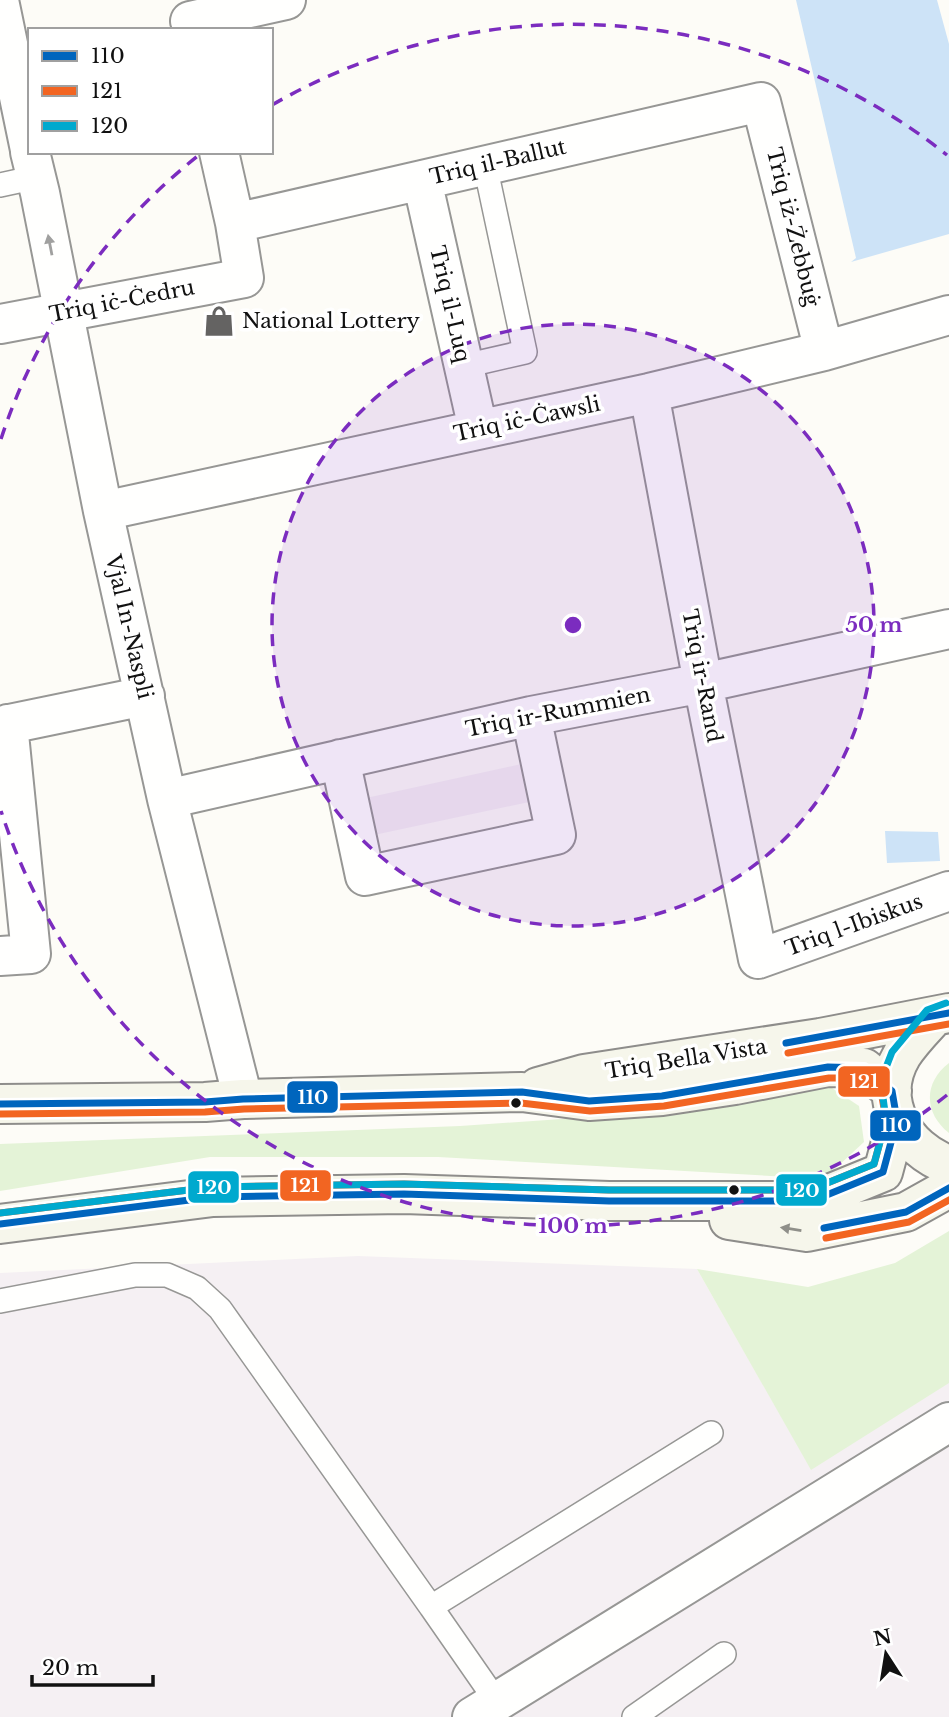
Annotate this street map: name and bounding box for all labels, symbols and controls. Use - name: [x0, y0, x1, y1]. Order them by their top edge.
- legend: [28, 28, 273, 154]
- text: 110: [91, 43, 125, 69]
- text: 121: [91, 78, 123, 104]
- text: 120: [91, 113, 128, 139]
- street label: Triq il-Ballut: [427, 134, 569, 190]
- street label: Triq iż-Żebbuġ: [761, 145, 825, 310]
- one-way arrow: [45, 234, 56, 256]
- street label: Triq il-Luq: [424, 243, 476, 365]
- street label: Triq iċ-Ċedru: [47, 274, 197, 328]
- shop icon: National Lottery: [202, 304, 236, 338]
- place label: National Lottery: [242, 308, 421, 334]
- street label: Triq iċ-Ċawsli: [451, 391, 603, 447]
- street label: Vjal In-Naspli: [100, 551, 158, 702]
- street label: Triq ir-Rand: [676, 607, 728, 745]
- text: 50 m: [845, 612, 903, 638]
- centre of rings: [561, 613, 585, 637]
- street label: Triq ir-Rummien: [463, 681, 653, 743]
- street label: Triq l-Ibiskus: [782, 888, 926, 962]
- street label: Triq Bella Vista: [603, 1033, 769, 1085]
- line badge: 121: [837, 1065, 891, 1098]
- text: 121: [850, 1070, 878, 1093]
- line badge: 110: [286, 1080, 339, 1114]
- text: 110: [298, 1086, 328, 1109]
- unlabelled marker: [509, 1096, 523, 1110]
- line badge: 110: [869, 1109, 922, 1142]
- text: 110: [881, 1114, 911, 1137]
- line badge: 121: [279, 1169, 332, 1202]
- line badge: 120: [187, 1170, 240, 1204]
- line badge: 120: [775, 1173, 828, 1207]
- text: 121: [291, 1174, 319, 1197]
- text: 120: [197, 1176, 232, 1199]
- text: 120: [785, 1179, 820, 1202]
- unlabelled marker: [727, 1183, 741, 1197]
- text: 100 m: [538, 1213, 608, 1239]
- one-way arrow: [780, 1223, 802, 1234]
- north arrow: [851, 1619, 921, 1689]
- text: N: [871, 1625, 894, 1651]
- scale bar: [32, 1644, 152, 1688]
- text: 20 m: [42, 1655, 99, 1681]

